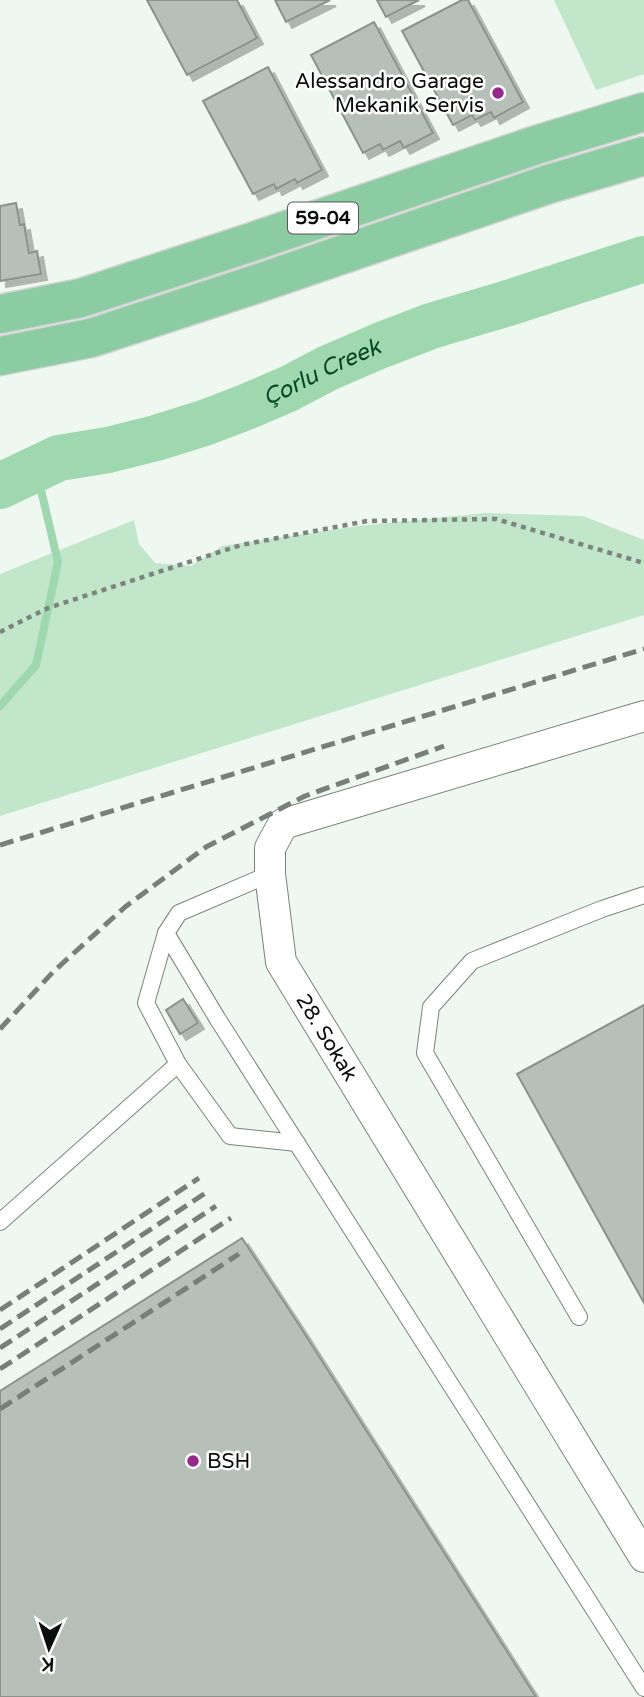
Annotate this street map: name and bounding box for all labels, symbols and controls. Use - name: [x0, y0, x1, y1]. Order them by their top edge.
- place label: Alessandro Garage Mekanik Servis: [295, 69, 484, 118]
- marker: Alessandro Garage Mekanik Servis: [490, 85, 506, 101]
- road number: 59-04: [288, 202, 358, 233]
- water label: Çorlu Creek: [259, 332, 386, 412]
- street label: 28. Sokak: [291, 989, 363, 1085]
- place label: BSH: [207, 1449, 250, 1474]
- marker: BSH: [185, 1453, 201, 1469]
- north arrow: [14, 1613, 84, 1683]
- text: K: [41, 1653, 55, 1675]

